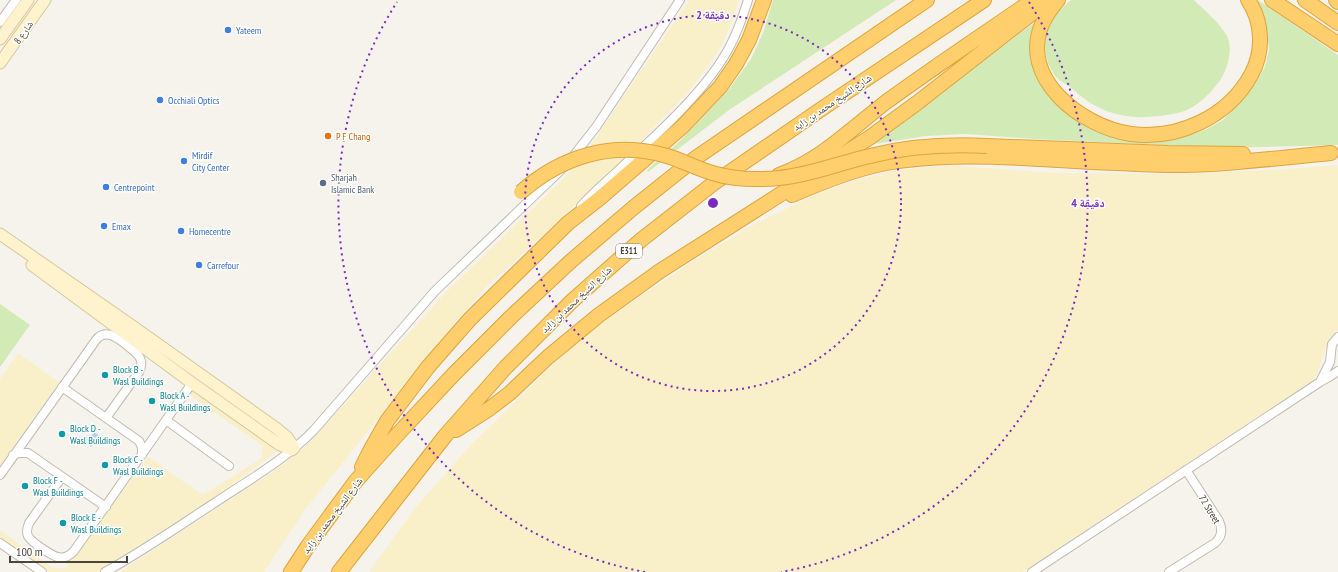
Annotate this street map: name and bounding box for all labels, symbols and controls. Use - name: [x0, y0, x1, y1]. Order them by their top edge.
- text: 2 دقيقة: [696, 7, 730, 22]
- street label: شارع 8: [11, 18, 36, 47]
- place label: Yateem: [236, 24, 261, 37]
- marker: Yateem: [223, 25, 233, 35]
- street label: شارع الشيخ محمد بن زايد: [791, 71, 874, 134]
- place label: Occhiali Optics: [168, 94, 220, 107]
- marker: Occhiali Optics: [155, 95, 165, 105]
- place label: P F Chang: [336, 130, 370, 143]
- marker: P F Chang: [323, 131, 333, 141]
- place label: Mirdif City Center: [192, 149, 230, 174]
- marker: Mirdif City Center: [179, 156, 189, 166]
- place label: Sharjah Islamic Bank: [331, 171, 374, 196]
- marker: Sharjah Islamic Bank: [318, 178, 328, 188]
- place label: Centrepoint: [114, 181, 155, 194]
- marker: Centrepoint: [101, 182, 111, 192]
- text: 4 دقيقة: [1071, 195, 1105, 210]
- centre of rings: [706, 196, 720, 210]
- place label: Emax: [112, 220, 131, 233]
- marker: Emax: [99, 221, 109, 231]
- place label: Homecentre: [189, 225, 231, 238]
- marker: Homecentre: [176, 226, 186, 236]
- road number: E311: [616, 244, 642, 258]
- place label: Carrefour: [207, 259, 239, 272]
- marker: Carrefour: [194, 260, 204, 270]
- street label: شارع الشيخ محمد بن زايد: [538, 263, 615, 335]
- place label: Block B - Wasl Buildings: [113, 363, 164, 388]
- marker: Block B - Wasl Buildings: [100, 370, 110, 380]
- place label: Block A - Wasl Buildings: [160, 389, 211, 414]
- marker: Block A - Wasl Buildings: [147, 396, 157, 406]
- place label: Block D - Wasl Buildings: [70, 422, 121, 447]
- marker: Block D - Wasl Buildings: [57, 429, 67, 439]
- place label: Block C - Wasl Buildings: [113, 453, 164, 478]
- marker: Block C - Wasl Buildings: [100, 460, 110, 470]
- place label: Block F - Wasl Buildings: [33, 474, 84, 499]
- street label: شارع الشيخ محمد بن زايد: [300, 474, 366, 556]
- marker: Block F - Wasl Buildings: [20, 481, 30, 491]
- street label: 72 Street: [1196, 492, 1223, 526]
- place label: Block E - Wasl Buildings: [71, 511, 122, 536]
- marker: Block E - Wasl Buildings: [58, 518, 68, 528]
- scale bar: [10, 538, 127, 564]
- text: 100 m: [16, 544, 43, 559]

